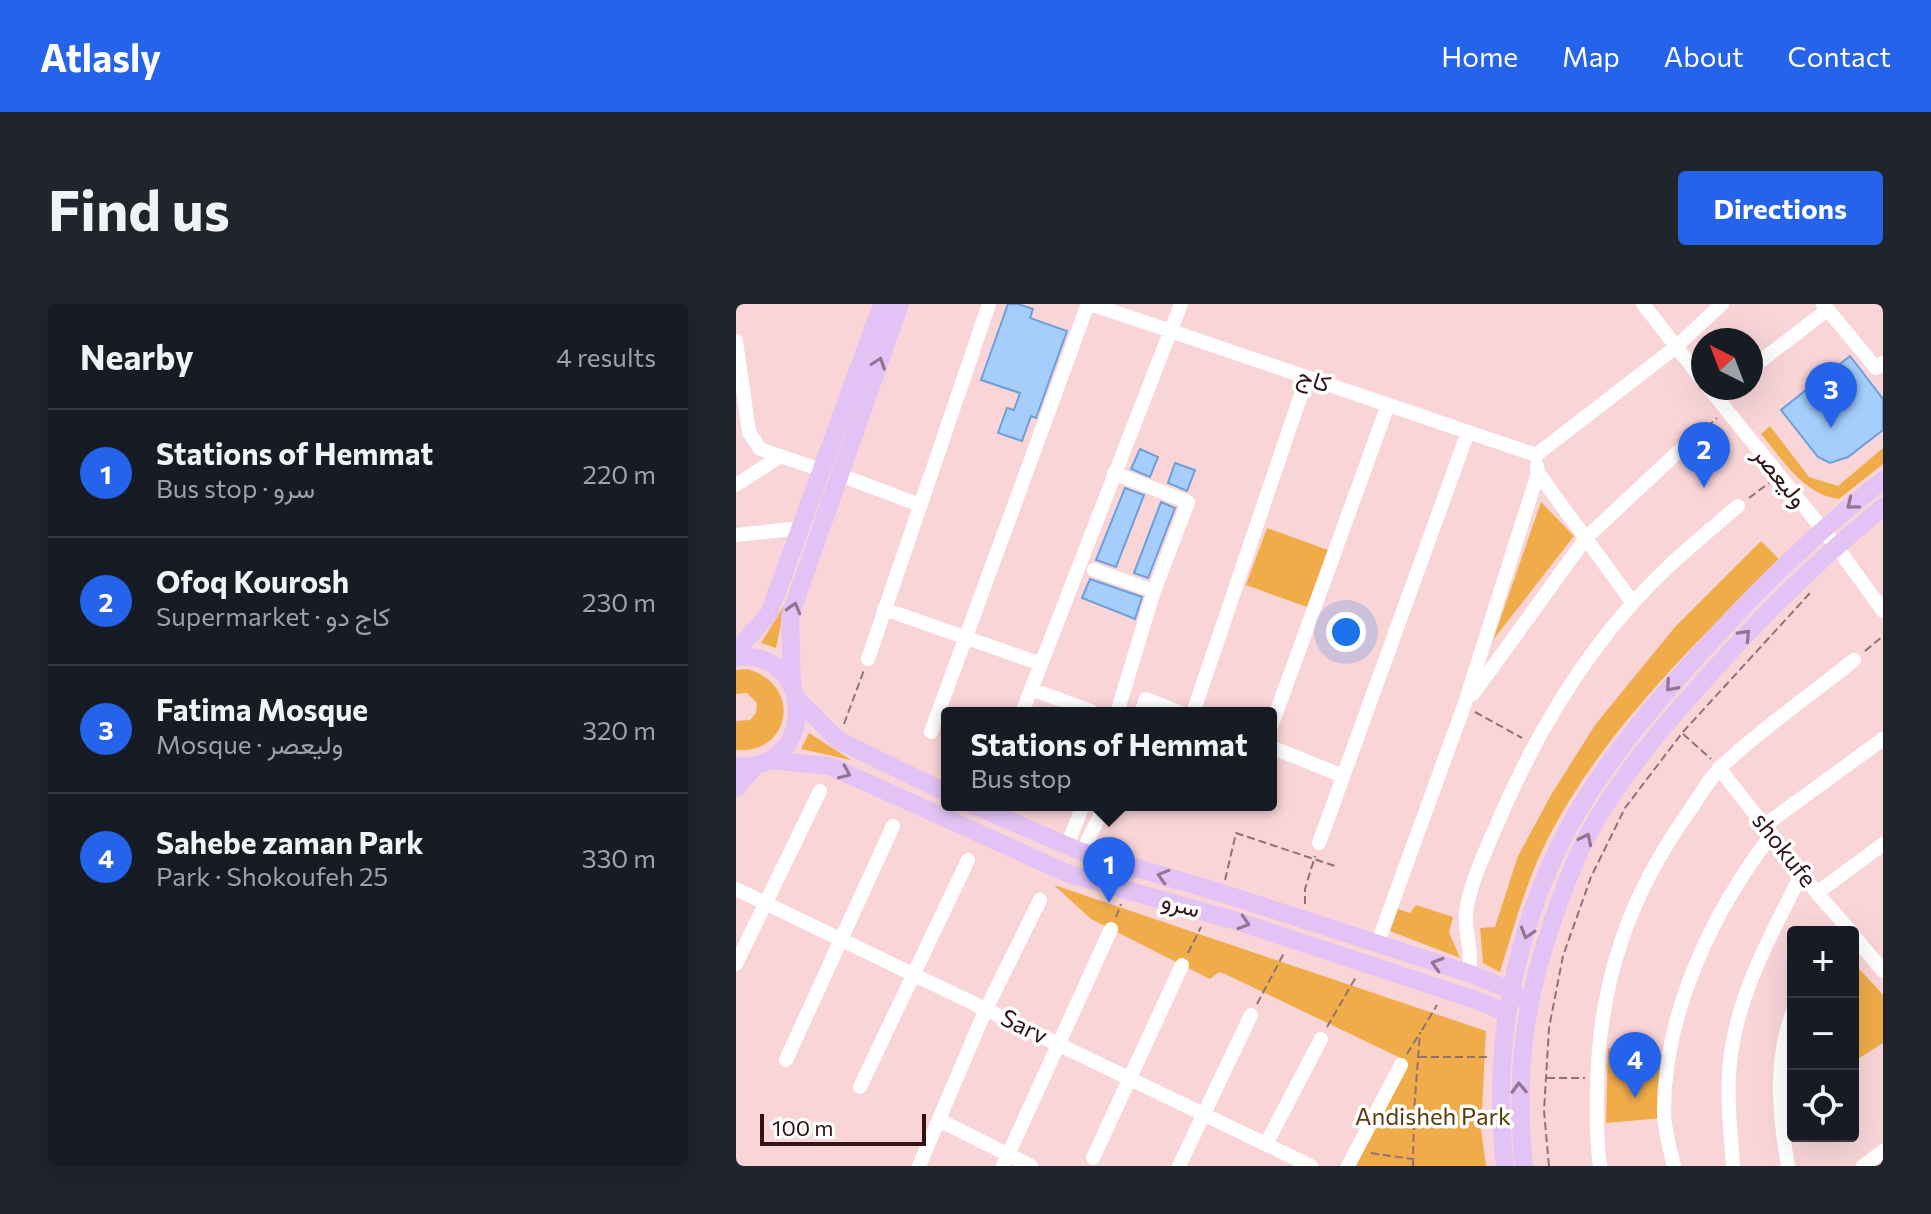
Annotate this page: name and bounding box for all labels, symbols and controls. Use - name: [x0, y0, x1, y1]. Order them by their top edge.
- text: Atlasly: [40, 33, 161, 80]
- text: Home: [1441, 39, 1518, 73]
- text: Map: [1562, 39, 1620, 73]
- text: About: [1664, 39, 1744, 73]
- text: Contact: [1788, 39, 1891, 73]
- button: Directions: [1678, 171, 1883, 245]
- text: Find us: [48, 174, 230, 243]
- north arrow: [1691, 328, 1763, 400]
- text: Nearby: [80, 335, 194, 377]
- text: 4 results: [556, 341, 656, 372]
- one-way arrow: [870, 356, 886, 370]
- street label: کاج: [1293, 359, 1335, 401]
- pin: 3: [1805, 362, 1857, 428]
- pin: 2: [1678, 422, 1730, 488]
- text: Stations of Hemmat: [156, 434, 433, 471]
- street label: ولیعصر: [1746, 439, 1814, 514]
- text: 1: [100, 458, 112, 489]
- text: 220 m: [583, 458, 656, 489]
- text: Bus stop · سرو: [156, 472, 315, 503]
- one-way arrow: [1847, 494, 1861, 509]
- text: Ofoq Kourosh: [156, 562, 349, 599]
- text: 2: [99, 586, 113, 617]
- text: 230 m: [582, 586, 656, 617]
- text: Supermarket · کاج دو: [156, 600, 390, 631]
- one-way arrow: [785, 602, 801, 615]
- your location: [1326, 612, 1366, 652]
- one-way arrow: [1736, 629, 1750, 644]
- one-way arrow: [1666, 677, 1681, 691]
- text: Fatima Mosque: [156, 690, 368, 727]
- popup: [941, 707, 1277, 811]
- text: 3: [98, 714, 114, 745]
- text: 320 m: [582, 714, 656, 745]
- text: Stations of Hemmat: [970, 725, 1248, 762]
- text: Mosque · ولیعصر: [156, 728, 343, 759]
- text: Bus stop: [970, 762, 1072, 793]
- one-way arrow: [837, 763, 851, 779]
- street label: shokufe: [1747, 806, 1823, 892]
- text: Sahebe zaman Park: [156, 823, 423, 860]
- one-way arrow: [1576, 833, 1592, 848]
- pin: 1: [1083, 837, 1135, 903]
- text: 4: [98, 842, 114, 873]
- text: 330 m: [582, 842, 656, 873]
- text: Park · Shokoufeh 25: [156, 860, 388, 891]
- one-way arrow: [1157, 868, 1170, 885]
- street label: سرو: [1158, 884, 1204, 925]
- one-way arrow: [1237, 914, 1251, 930]
- one-way arrow: [1520, 925, 1536, 939]
- map controls: [1787, 926, 1859, 1142]
- button: +: [1787, 926, 1859, 998]
- one-way arrow: [1431, 957, 1445, 973]
- button: −: [1787, 998, 1859, 1070]
- street label: Sarv: [996, 1002, 1053, 1049]
- pin: 4: [1609, 1032, 1661, 1098]
- button: locate: [1787, 1070, 1859, 1142]
- one-way arrow: [1511, 1081, 1528, 1094]
- park label: Andisheh Park: [1355, 1101, 1511, 1130]
- scale bar: [760, 1110, 926, 1146]
- text: 100 m: [772, 1114, 834, 1141]

